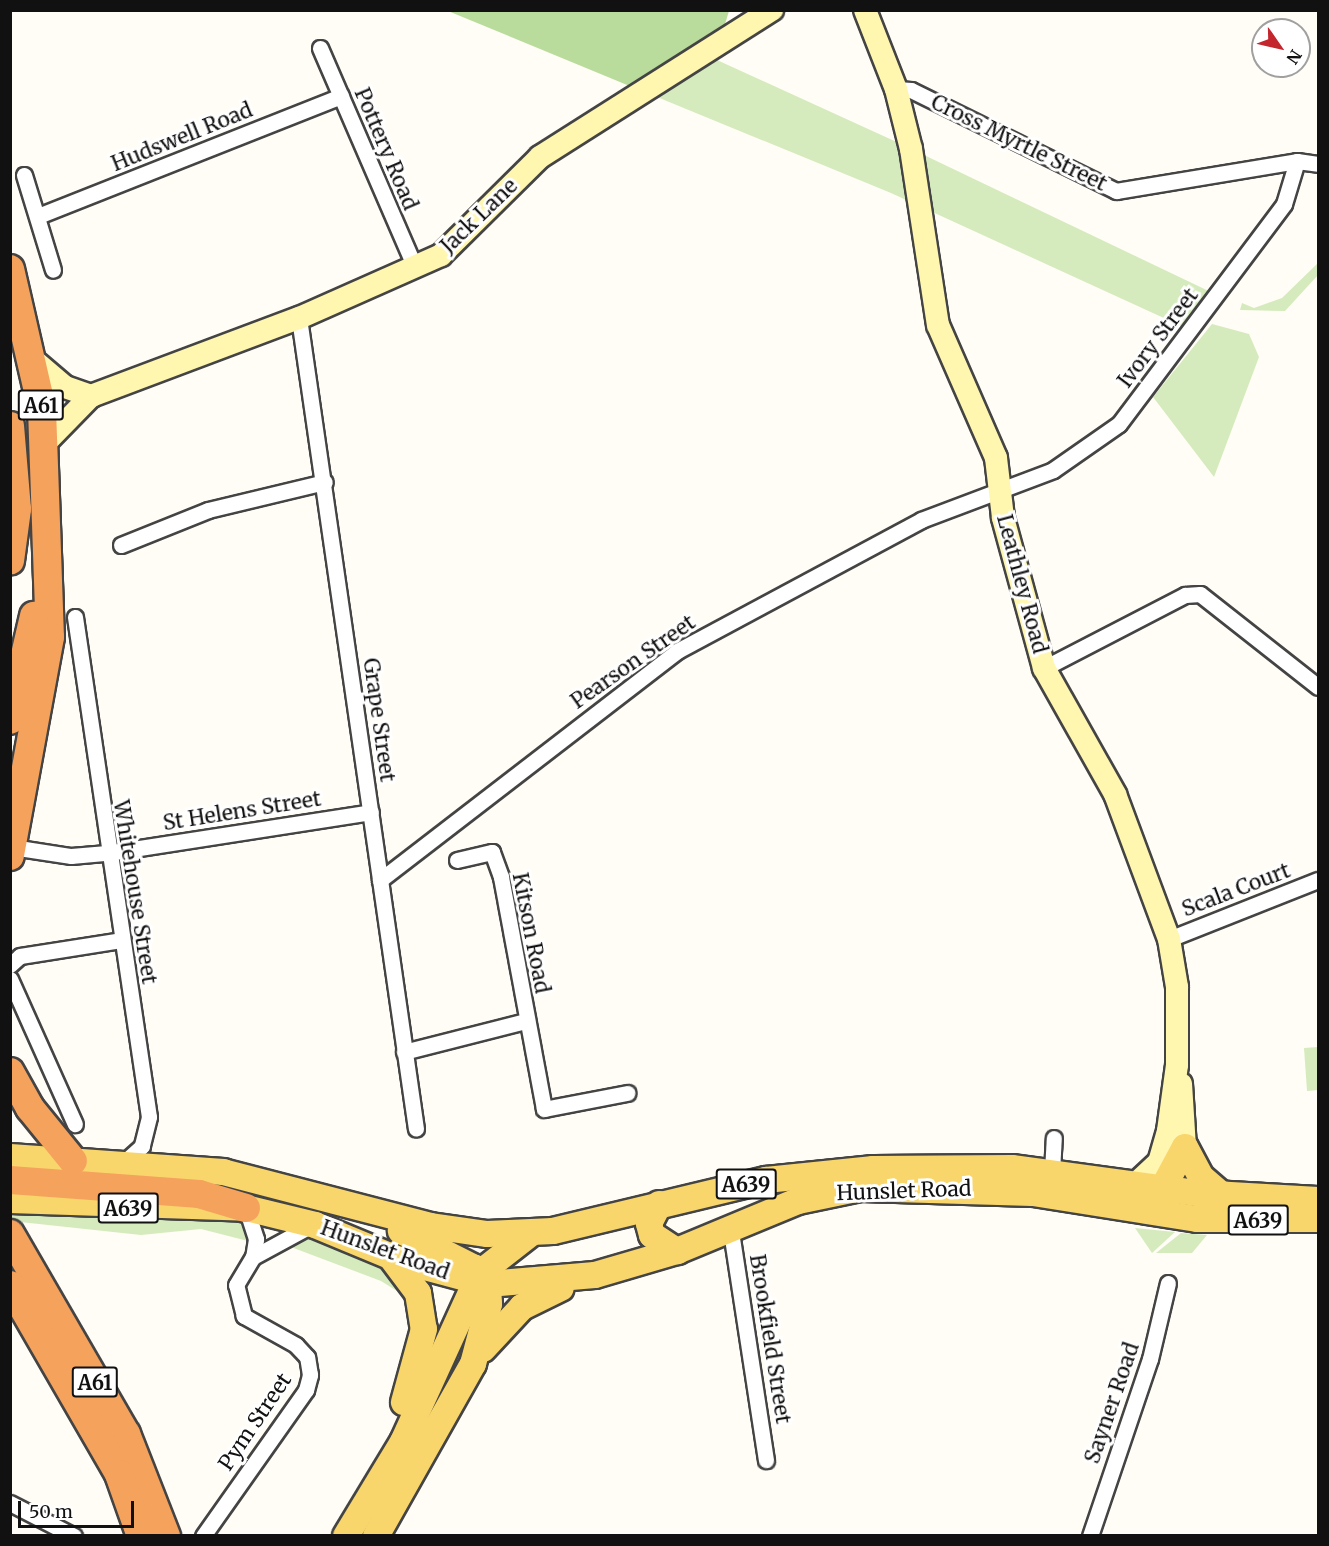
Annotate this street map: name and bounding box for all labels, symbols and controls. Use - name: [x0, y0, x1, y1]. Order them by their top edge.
- north arrow: [1251, 18, 1311, 78]
- text: N: [1282, 46, 1306, 68]
- street label: Pottery Road: [349, 84, 423, 214]
- street label: Cross Myrtle Street: [927, 89, 1111, 197]
- street label: Hudswell Road: [108, 97, 256, 177]
- street label: Jack Lane: [435, 173, 523, 259]
- street label: Ivory Street: [1112, 283, 1204, 393]
- road number: A61: [17, 388, 65, 422]
- street label: Leathley Road: [991, 512, 1053, 656]
- street label: Pearson Street: [566, 610, 700, 714]
- street label: Grape Street: [358, 657, 400, 783]
- street label: St Helens Street: [161, 786, 323, 836]
- street label: Whitehouse Street: [108, 798, 162, 986]
- street label: Scala Court: [1178, 858, 1294, 922]
- street label: Kitson Road: [507, 871, 555, 995]
- road number: A639: [714, 1167, 777, 1201]
- street label: Hunslet Road: [836, 1176, 972, 1206]
- road number: A639: [96, 1191, 160, 1225]
- road number: A639: [1226, 1203, 1290, 1237]
- street label: Hunslet Road: [317, 1215, 453, 1285]
- street label: Brookfield Street: [744, 1252, 796, 1426]
- street label: Sayner Road: [1080, 1339, 1144, 1467]
- road number: A61: [71, 1365, 119, 1399]
- street label: Pym Street: [213, 1368, 297, 1476]
- scale bar: [21, 1489, 136, 1527]
- text: 50 m: [29, 1500, 73, 1523]

